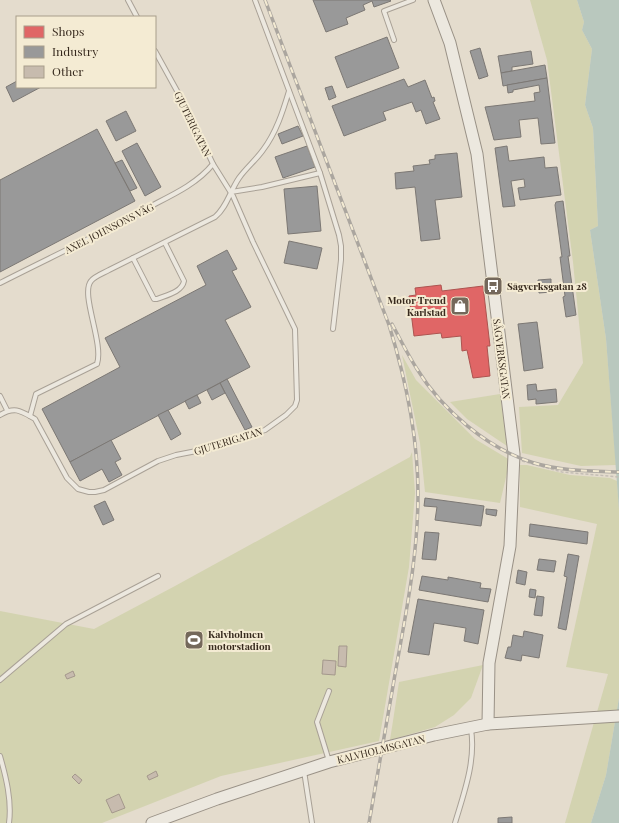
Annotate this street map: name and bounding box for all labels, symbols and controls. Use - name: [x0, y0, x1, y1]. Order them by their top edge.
- legend: [16, 16, 156, 88]
- text: Shops: [52, 23, 84, 39]
- text: Industry: [52, 43, 98, 59]
- text: Other: [52, 63, 84, 79]
- street label: GJUTERIGATAN: [171, 89, 215, 159]
- street label: AXEL JOHNSONS VÄG: [61, 199, 156, 257]
- bus stop icon: Sågverksgatan 28: [482, 275, 504, 297]
- place label: Sågverksgatan 28: [507, 279, 587, 293]
- place label: Motor Trend Karlstad: [387, 293, 446, 319]
- shop icon: Motor Trend Karlstad: [449, 295, 471, 317]
- street label: SÅGVERKSGATAN: [490, 318, 514, 400]
- street label: GJUTERIGATAN: [192, 424, 264, 458]
- place label: Kalvholmen motorstadion: [208, 627, 272, 653]
- sports icon: Kalvholmen motorstadion: [183, 629, 205, 651]
- street label: KALVHOLMSGATAN: [335, 731, 427, 767]

